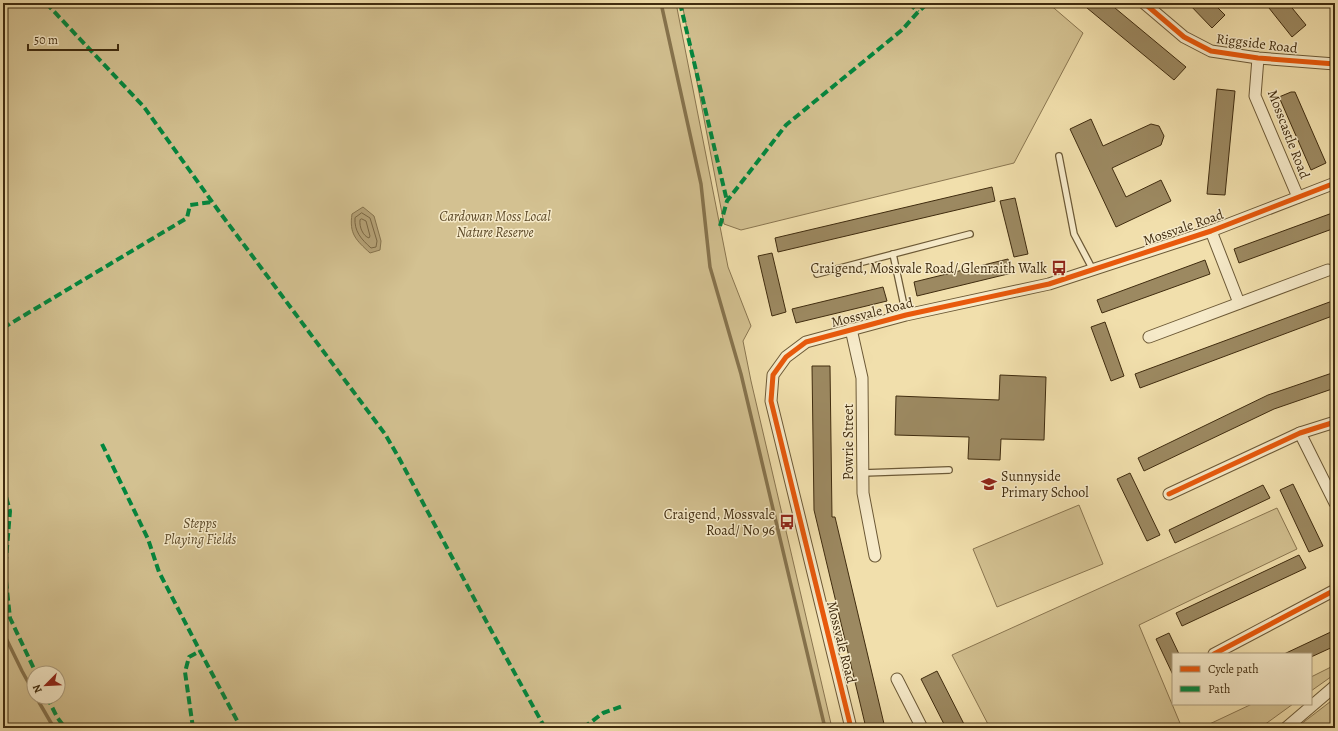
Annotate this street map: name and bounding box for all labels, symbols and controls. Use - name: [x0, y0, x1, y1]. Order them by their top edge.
- scale bar: [28, 26, 118, 52]
- street label: Riggside Road: [1215, 29, 1299, 58]
- text: 50 m: [34, 32, 58, 48]
- street label: Mosscastle Road: [1263, 87, 1314, 182]
- street label: Mossvale Road: [1140, 205, 1226, 250]
- park label: Cardowan Moss Local Nature Reserve: [439, 207, 551, 242]
- place label: Craigend, Mossvale Road/ Glenraith Walk: [810, 259, 1047, 278]
- bus stop icon: Craigend, Mossvale Road/ Glenraith Walk: [1050, 259, 1068, 277]
- street label: Mossvale Road: [829, 293, 916, 332]
- street label: Powrie Street: [839, 403, 858, 480]
- place label: Sunnyside Primary School: [1001, 467, 1089, 502]
- school or university icon: Sunnyside Primary School: [980, 475, 998, 493]
- place label: Craigend, Mossvale Road/ No 96: [664, 505, 775, 540]
- bus stop icon: Craigend, Mossvale Road/ No 96: [778, 513, 796, 531]
- park label: Stepps Playing Fields: [164, 514, 237, 549]
- street label: Mossvale Road: [822, 599, 861, 686]
- legend: [1172, 653, 1312, 705]
- text: Cycle path: [1208, 661, 1259, 677]
- north arrow: [26, 665, 66, 705]
- text: Path: [1208, 681, 1231, 697]
- text: N: [29, 682, 46, 696]

